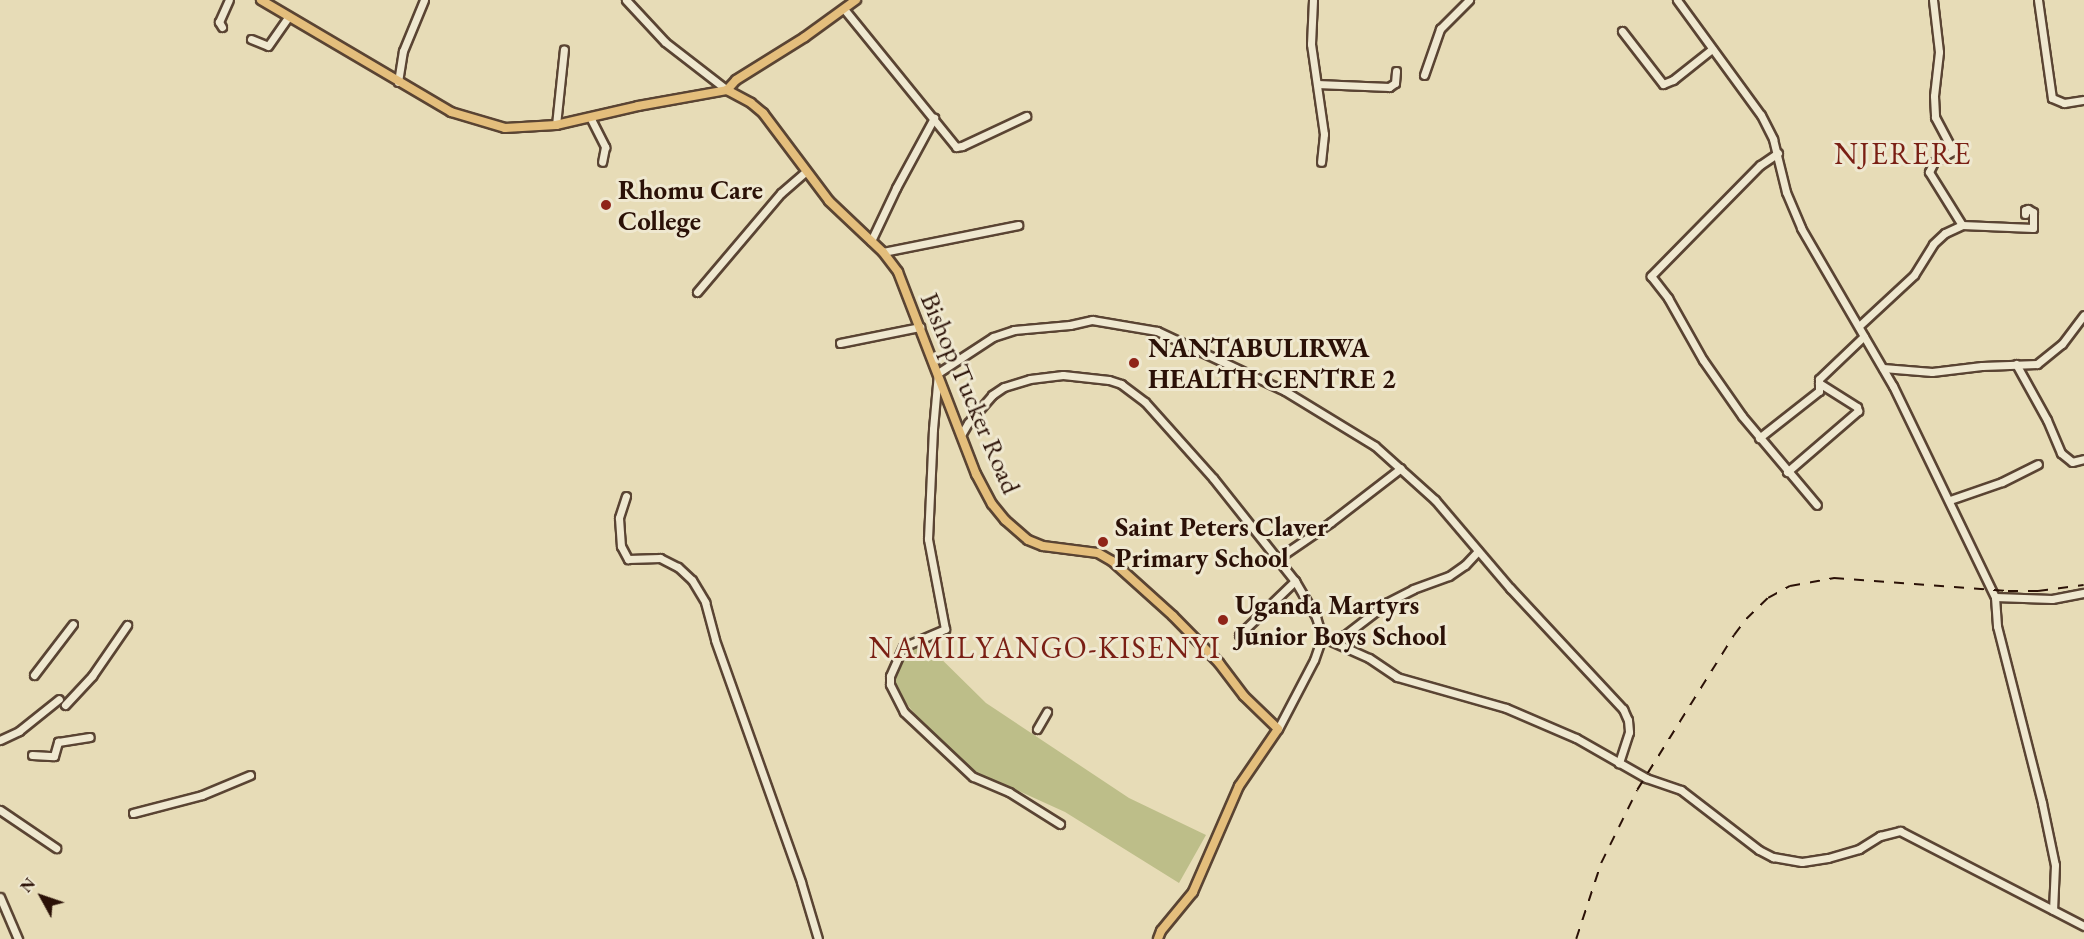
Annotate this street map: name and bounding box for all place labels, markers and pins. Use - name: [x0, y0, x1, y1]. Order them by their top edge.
- place label: Rhomu Care College: [618, 173, 763, 236]
- marker: Rhomu Care College: [599, 198, 613, 212]
- place label: NANTABULIRWA HEALTH CENTRE 2: [1148, 331, 1396, 394]
- marker: NANTABULIRWA HEALTH CENTRE 2: [1125, 354, 1143, 372]
- place label: Saint Peters Claver Primary School: [1115, 510, 1328, 573]
- marker: Saint Peters Claver Primary School: [1096, 535, 1110, 549]
- place label: Uganda Martyrs Junior Boys School: [1235, 588, 1447, 651]
- marker: Uganda Martyrs Junior Boys School: [1216, 613, 1230, 627]

